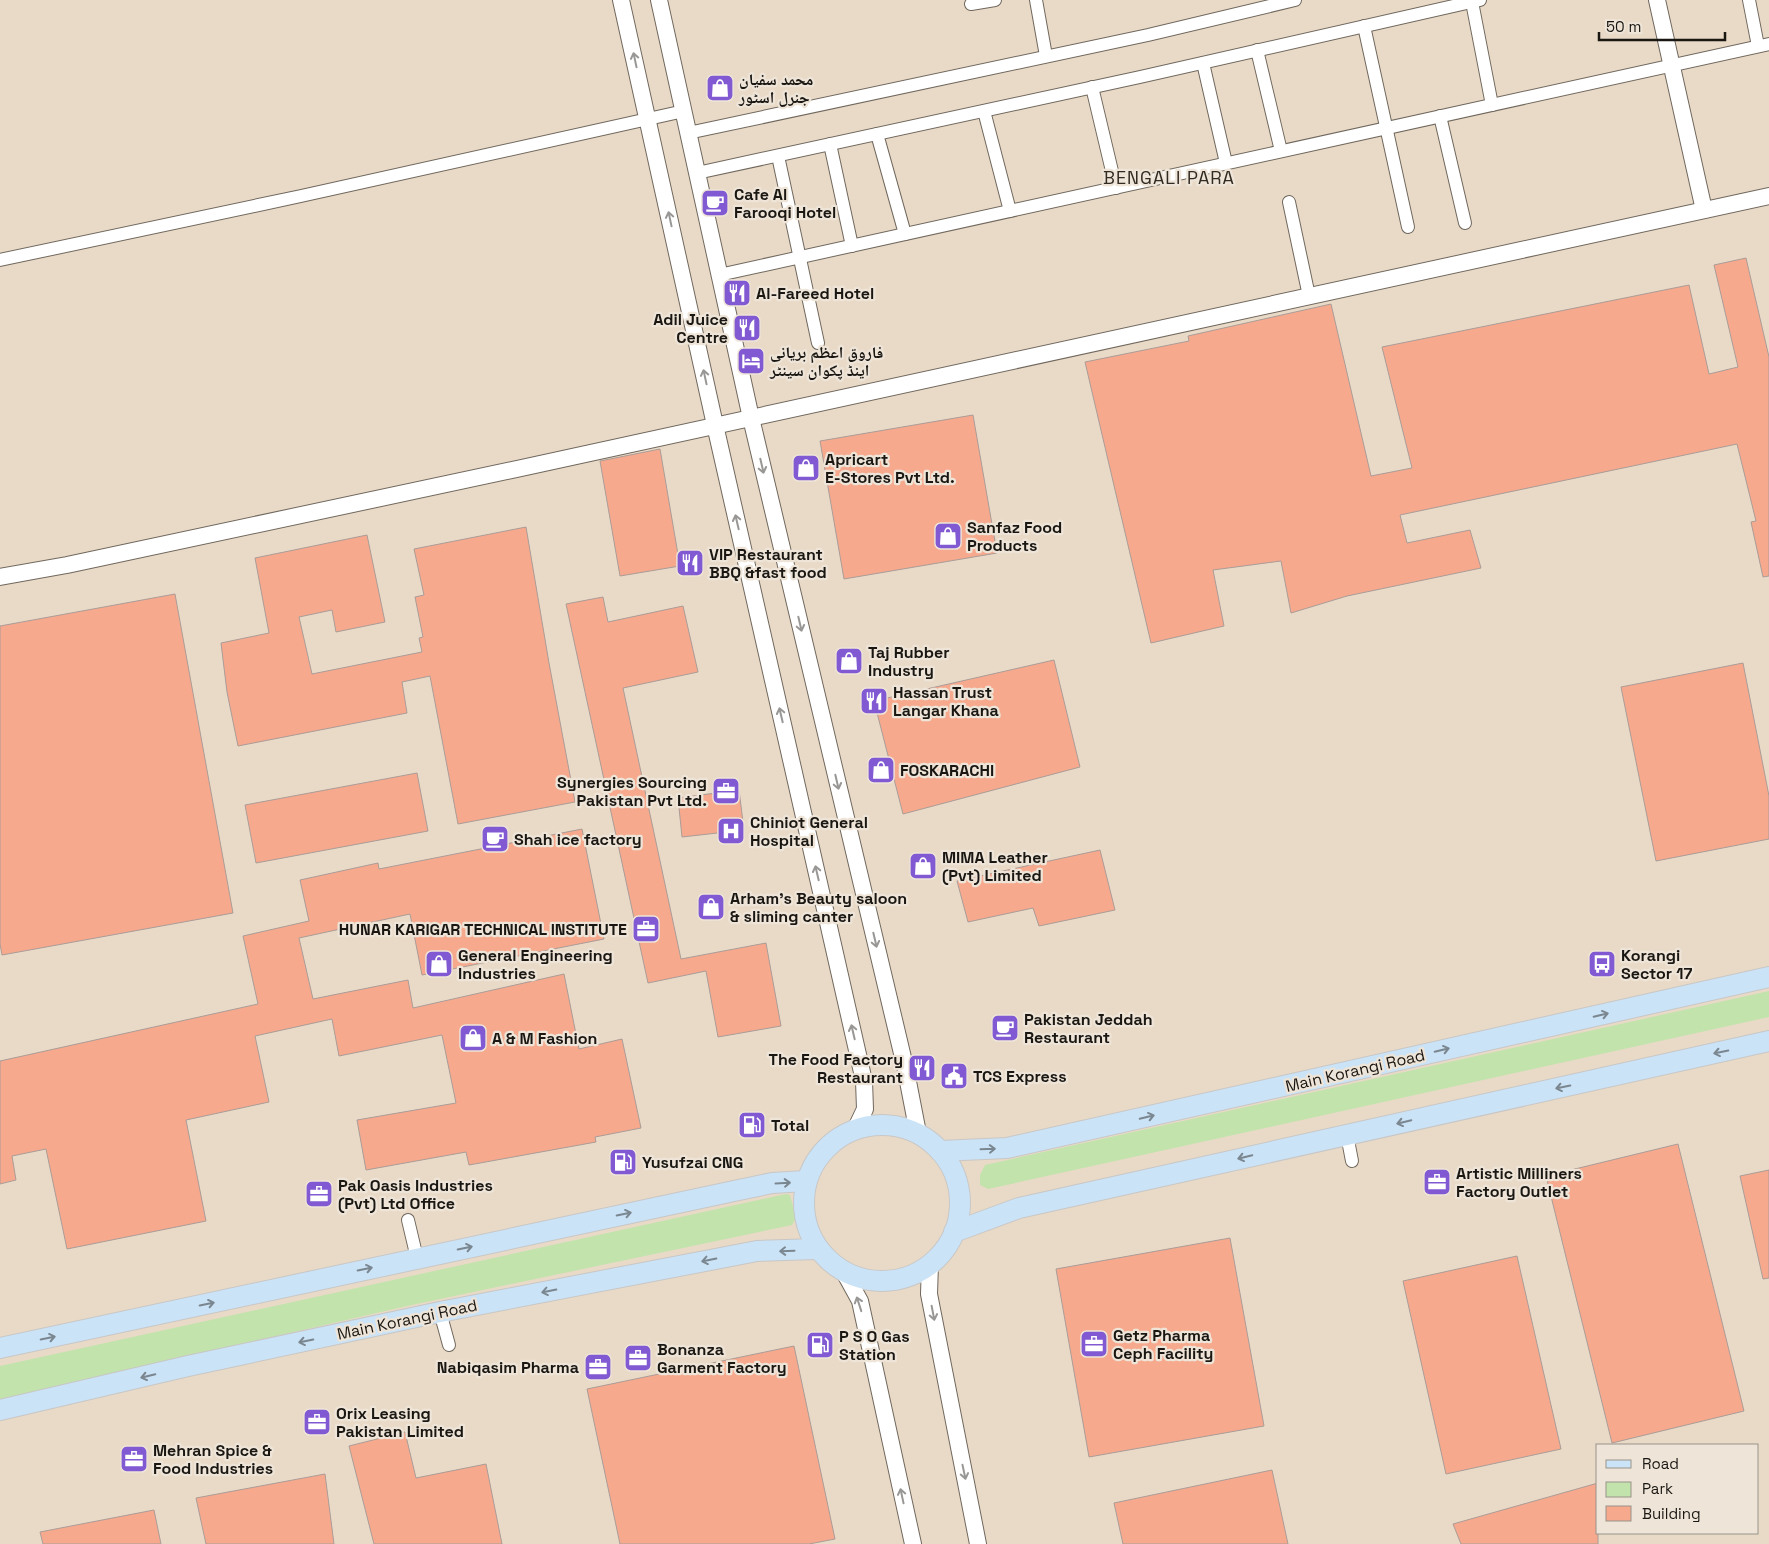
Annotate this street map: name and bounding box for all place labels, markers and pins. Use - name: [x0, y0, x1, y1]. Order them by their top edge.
- place label: محمد سفیان جنرل اسٹور: [738, 69, 813, 108]
- shop icon: محمد سفیان جنرل اسٹور: [705, 73, 735, 103]
- place label: Cafe Al Farooqi Hotel: [734, 184, 836, 223]
- cafe icon: Cafe Al Farooqi Hotel: [700, 188, 730, 218]
- restaurant icon: Al-Fareed Hotel: [722, 278, 752, 308]
- place label: Al-Fareed Hotel: [756, 283, 874, 304]
- place label: Adil Juice Centre: [653, 309, 728, 348]
- restaurant icon: Adil Juice Centre: [732, 313, 762, 343]
- place label: فاروق اعظم بریانی اینڈ پکوان سینٹر: [769, 342, 883, 381]
- hotel icon: فاروق اعظم بریانی اینڈ پکوان سینٹر: [736, 346, 766, 376]
- place label: Apricart E-Stores Pvt Ltd.: [825, 449, 955, 488]
- shop icon: Apricart E-Stores Pvt Ltd.: [791, 453, 821, 483]
- place label: Sanfaz Food Products: [967, 517, 1062, 556]
- shop icon: Sanfaz Food Products: [933, 521, 963, 551]
- place label: VIP Restaurant BBQ &fast food: [709, 544, 827, 583]
- restaurant icon: VIP Restaurant BBQ &fast food: [675, 548, 705, 578]
- place label: Taj Rubber Industry: [868, 642, 950, 681]
- shop icon: Taj Rubber Industry: [834, 646, 864, 676]
- place label: Hassan Trust Langar Khana: [893, 682, 999, 721]
- restaurant icon: Hassan Trust Langar Khana: [859, 686, 889, 716]
- shop icon: FOSKARACHI: [866, 755, 896, 785]
- place label: FOSKARACHI: [900, 760, 994, 781]
- place label: Synergies Sourcing Pakistan Pvt Ltd.: [557, 772, 707, 811]
- office icon: Synergies Sourcing Pakistan Pvt Ltd.: [711, 776, 741, 806]
- place label: Chiniot General Hospital: [750, 812, 868, 851]
- hospital icon: Chiniot General Hospital: [716, 816, 746, 846]
- cafe icon: Shah ice factory: [480, 824, 510, 854]
- place label: Shah ice factory: [514, 829, 642, 850]
- place label: MIMA Leather (Pvt) Limited: [942, 847, 1048, 886]
- shop icon: MIMA Leather (Pvt) Limited: [908, 851, 938, 881]
- place label: Arham's Beauty saloon & sliming canter: [730, 888, 907, 927]
- shop icon: Arham's Beauty saloon & sliming canter: [696, 892, 726, 922]
- office icon: HUNAR KARIGAR TECHNICAL INSTITUTE: [631, 914, 661, 944]
- place label: HUNAR KARIGAR TECHNICAL INSTITUTE: [339, 919, 627, 940]
- place label: General Engineering Industries: [458, 945, 613, 984]
- place label: Korangi Sector 17: [1621, 945, 1692, 984]
- shop icon: General Engineering Industries: [424, 949, 454, 979]
- bus stop icon: Korangi Sector 17: [1587, 949, 1617, 979]
- place label: Pakistan Jeddah Restaurant: [1024, 1009, 1153, 1048]
- cafe icon: Pakistan Jeddah Restaurant: [990, 1013, 1020, 1043]
- shop icon: A & M Fashion: [458, 1023, 488, 1053]
- place label: A & M Fashion: [492, 1028, 597, 1049]
- place label: The Food Factory Restaurant: [768, 1049, 903, 1088]
- restaurant icon: The Food Factory Restaurant: [907, 1053, 937, 1083]
- public building icon: TCS Express: [939, 1061, 969, 1091]
- place label: TCS Express: [973, 1066, 1067, 1087]
- fuel station icon: Total: [737, 1110, 767, 1140]
- place label: Total: [771, 1115, 809, 1136]
- fuel station icon: Yusufzai CNG: [608, 1147, 638, 1177]
- place label: Yusufzai CNG: [642, 1152, 743, 1173]
- place label: Artistic Milliners Factory Outlet: [1456, 1163, 1582, 1202]
- office icon: Artistic Milliners Factory Outlet: [1422, 1167, 1452, 1197]
- place label: Pak Oasis Industries (Pvt) Ltd Office: [338, 1175, 493, 1214]
- office icon: Pak Oasis Industries (Pvt) Ltd Office: [304, 1179, 334, 1209]
- place label: Getz Pharma Ceph Facility: [1113, 1325, 1213, 1364]
- place label: P S O Gas Station: [839, 1326, 910, 1365]
- office icon: Getz Pharma Ceph Facility: [1079, 1329, 1109, 1359]
- fuel station icon: P S O Gas Station: [805, 1330, 835, 1360]
- place label: Bonanza Garment Factory: [657, 1339, 787, 1378]
- office icon: Bonanza Garment Factory: [623, 1343, 653, 1373]
- office icon: Nabiqasim Pharma: [583, 1352, 613, 1382]
- place label: Nabiqasim Pharma: [437, 1357, 579, 1378]
- place label: Orix Leasing Pakistan Limited: [336, 1403, 464, 1442]
- office icon: Orix Leasing Pakistan Limited: [302, 1407, 332, 1437]
- place label: Mehran Spice & Food Industries: [153, 1440, 273, 1479]
- office icon: Mehran Spice & Food Industries: [119, 1444, 149, 1474]

